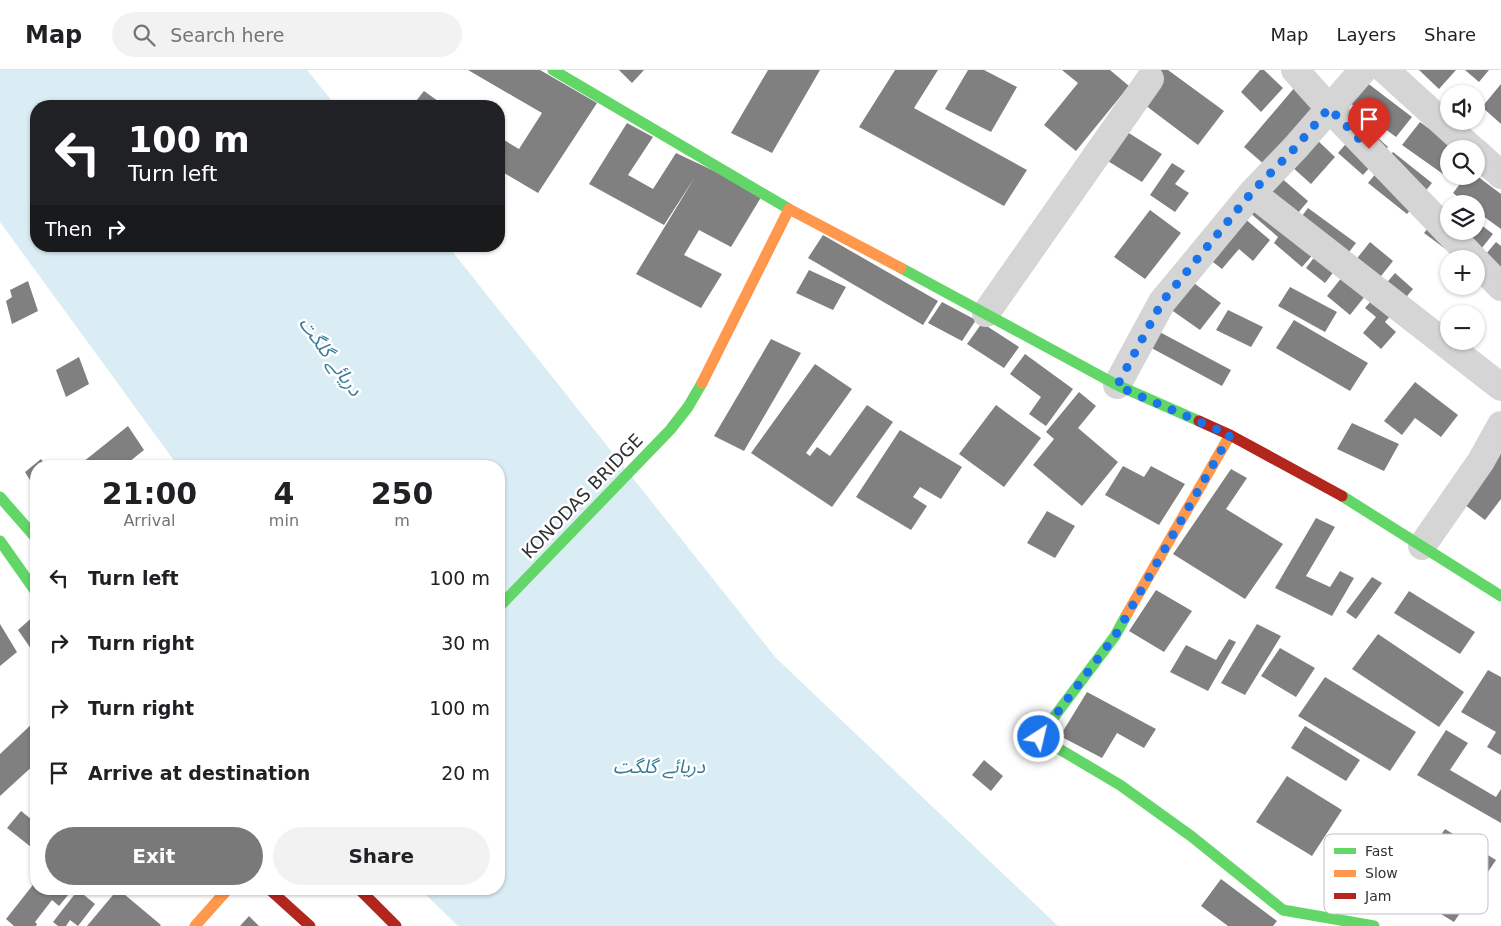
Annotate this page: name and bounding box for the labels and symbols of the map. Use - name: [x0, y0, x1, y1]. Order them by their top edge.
- pin: [1348, 98, 1390, 149]
- water label: دریائے گلگت: [293, 312, 368, 402]
- street label: KONODAS BRIDGE: [517, 429, 647, 563]
- position arrow: [1012, 710, 1064, 762]
- water label: دریائے گلگت: [613, 755, 706, 779]
- legend: [1324, 834, 1488, 914]
- text: Fast: [1365, 843, 1394, 859]
- text: Slow: [1365, 865, 1398, 881]
- text: Jam: [1364, 888, 1391, 904]

